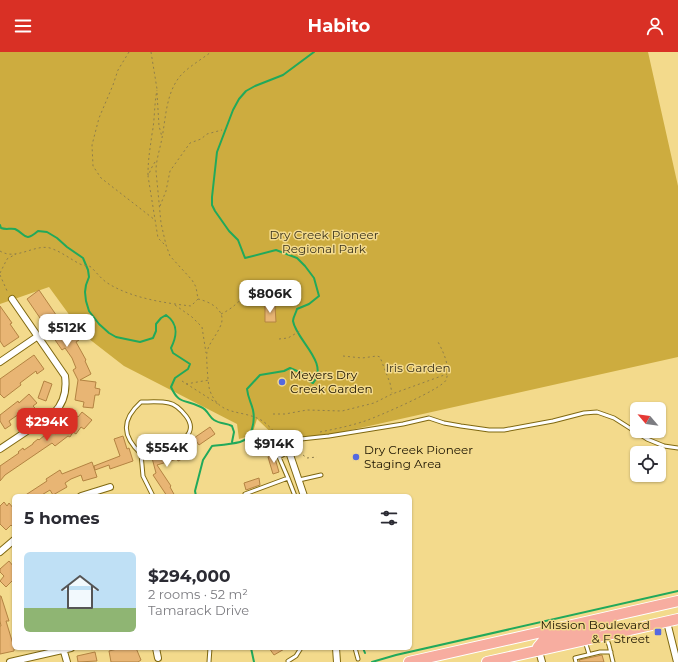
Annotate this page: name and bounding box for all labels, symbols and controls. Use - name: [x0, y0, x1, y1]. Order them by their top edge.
- icon: menu: [12, 15, 34, 37]
- text: Habito: [308, 15, 370, 37]
- icon: person: [644, 15, 666, 37]
- park label: Dry Creek Pioneer Regional Park: [269, 227, 379, 256]
- pin: $806K: [242, 280, 298, 314]
- text: $806K: [248, 285, 292, 301]
- pin: $512K: [39, 314, 95, 348]
- text: $512K: [48, 319, 86, 335]
- park label: Iris Garden: [385, 360, 451, 375]
- place label: Meyers Dry Creek Garden: [290, 367, 373, 396]
- marker: Meyers Dry Creek Garden: [277, 377, 287, 387]
- north arrow: [630, 402, 666, 438]
- map controls: [630, 402, 666, 482]
- pin: $294K: [19, 408, 75, 442]
- text: $294K: [26, 413, 68, 429]
- pin: $914K: [246, 430, 302, 464]
- pin: $554K: [139, 434, 195, 468]
- text: $914K: [254, 435, 294, 451]
- text: $554K: [146, 439, 188, 455]
- place label: Dry Creek Pioneer Staging Area: [364, 442, 473, 471]
- button: locate: [630, 446, 666, 482]
- marker: Dry Creek Pioneer Staging Area: [351, 452, 361, 462]
- icon: filters: [378, 507, 400, 529]
- text: 5 homes: [24, 508, 100, 528]
- text: $294,000: [148, 566, 231, 586]
- icon: home: [56, 568, 104, 616]
- text: 2 rooms · 52 m²: [148, 586, 248, 602]
- text: Tamarack Drive: [148, 602, 249, 618]
- place label: Mission Boulevard & F Street: [540, 617, 650, 646]
- marker: Mission Boulevard & F Street: [653, 627, 663, 637]

